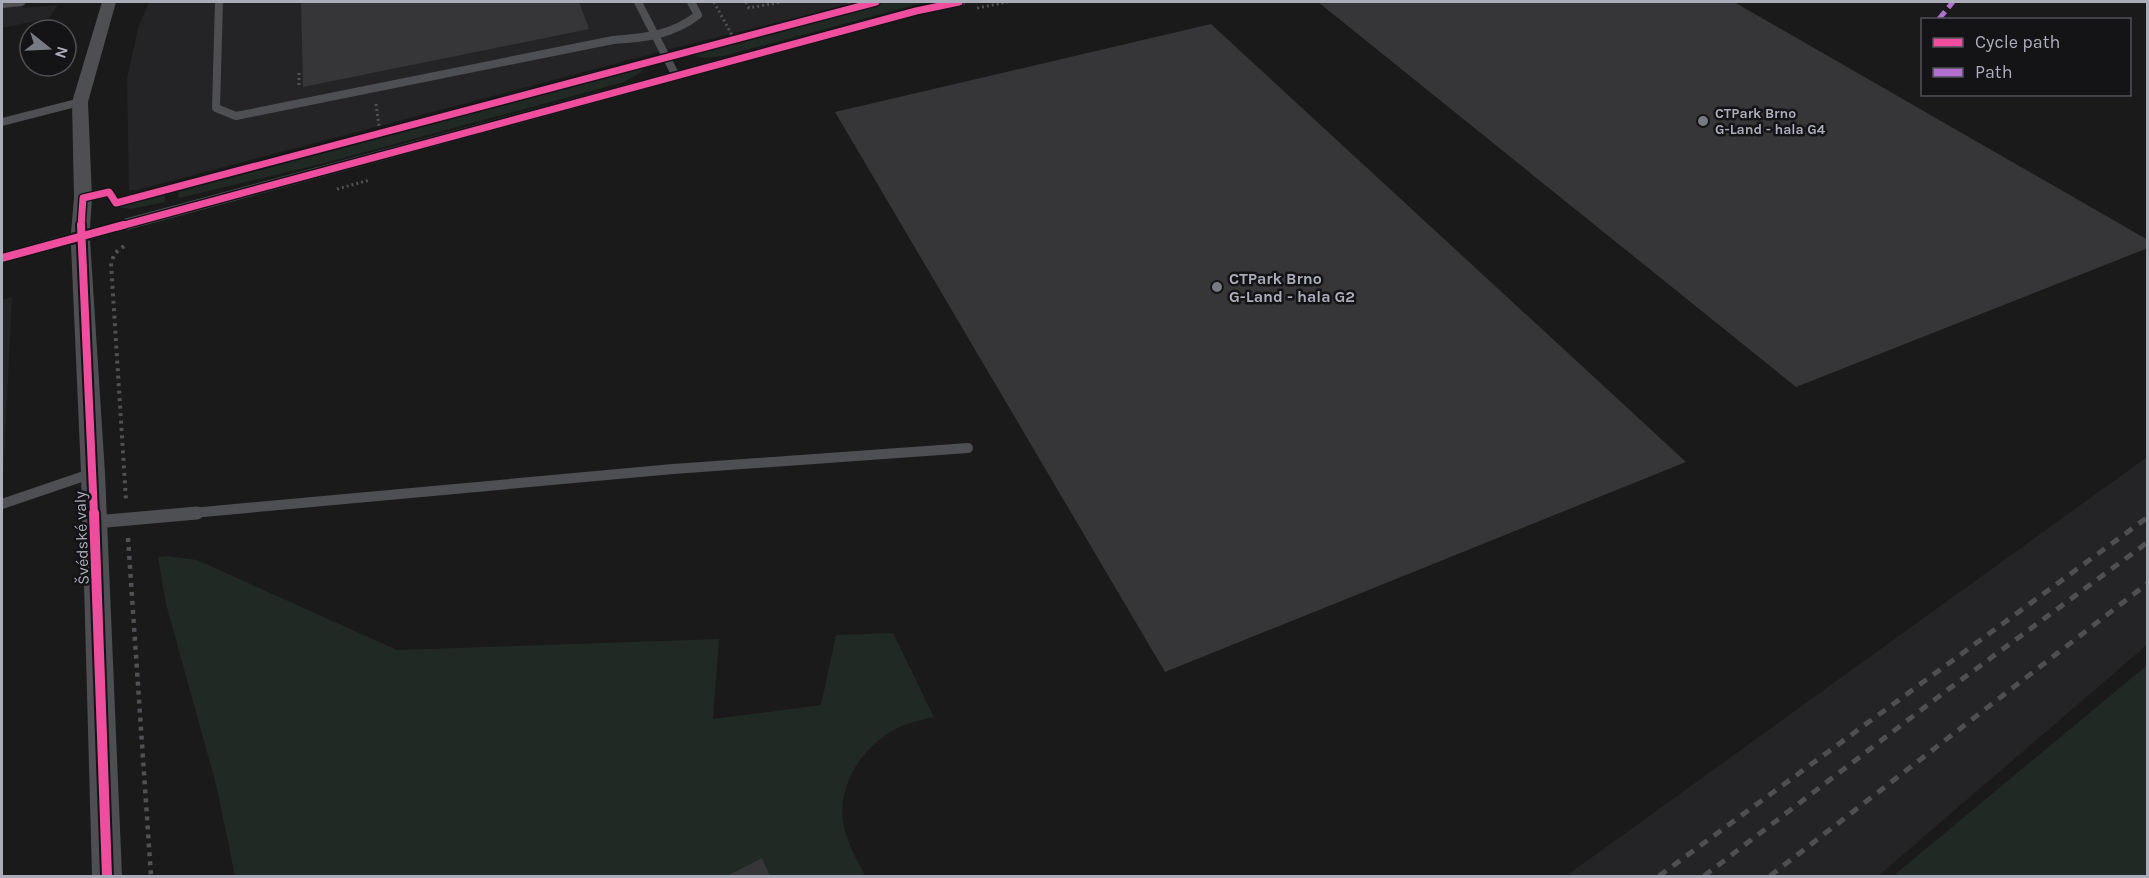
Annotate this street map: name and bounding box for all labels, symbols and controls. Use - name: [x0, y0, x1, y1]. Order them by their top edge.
- north arrow: [18, 18, 78, 78]
- legend: [1921, 18, 2131, 96]
- text: Cycle path: [1975, 31, 2060, 53]
- text: N: [51, 44, 73, 61]
- text: Path: [1975, 61, 2013, 83]
- place label: CTPark Brno G-Land - hala G4: [1715, 105, 1826, 138]
- marker: CTPark Brno G-Land - hala G4: [1696, 114, 1710, 128]
- place label: CTPark Brno G-Land - hala G2: [1229, 269, 1355, 306]
- marker: CTPark Brno G-Land - hala G2: [1210, 280, 1224, 294]
- street label: Švédské valy: [70, 490, 93, 585]

